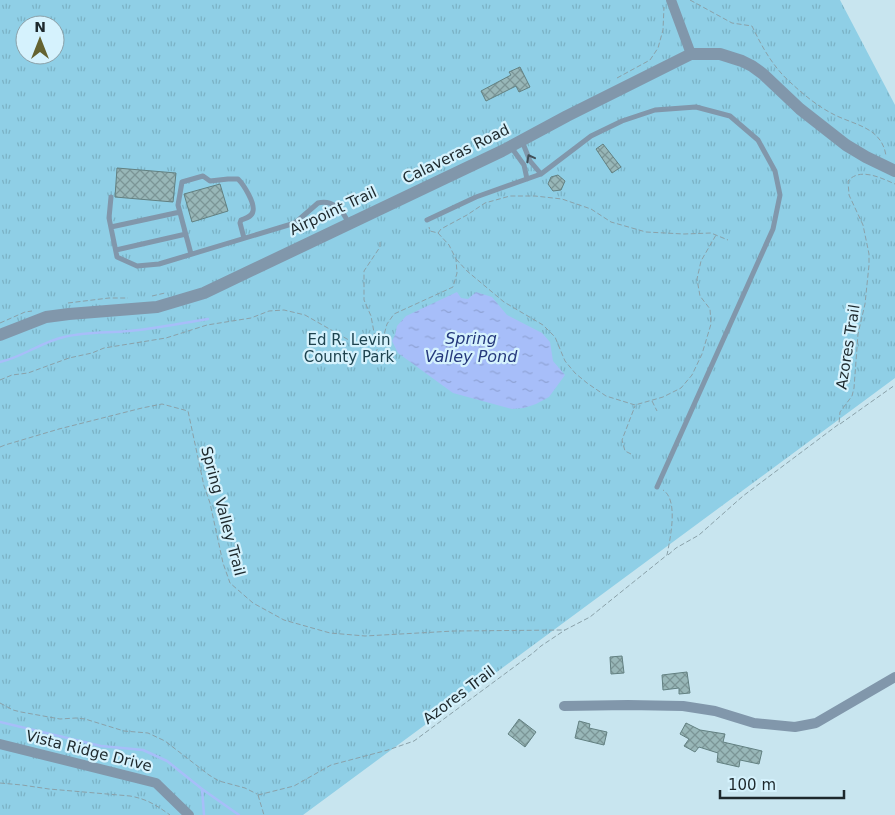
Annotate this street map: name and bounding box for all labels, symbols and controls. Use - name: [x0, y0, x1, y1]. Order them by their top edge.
- north arrow: [15, 15, 65, 65]
- text: N: [34, 19, 46, 35]
- street label: Calaveras Road: [400, 120, 512, 188]
- one-way arrow: [526, 155, 536, 164]
- street label: Airpoint Trail: [286, 183, 380, 239]
- street label: Azores Trail: [832, 303, 864, 391]
- water label: Spring Valley Pond: [425, 329, 518, 366]
- park label: Ed R. Levin County Park: [304, 331, 395, 366]
- street label: Spring Valley Trail: [197, 444, 249, 578]
- street label: Azores Trail: [419, 662, 499, 728]
- street label: Vista Ridge Drive: [24, 727, 154, 775]
- scale bar: [720, 768, 844, 800]
- text: 100 m: [728, 776, 776, 794]

